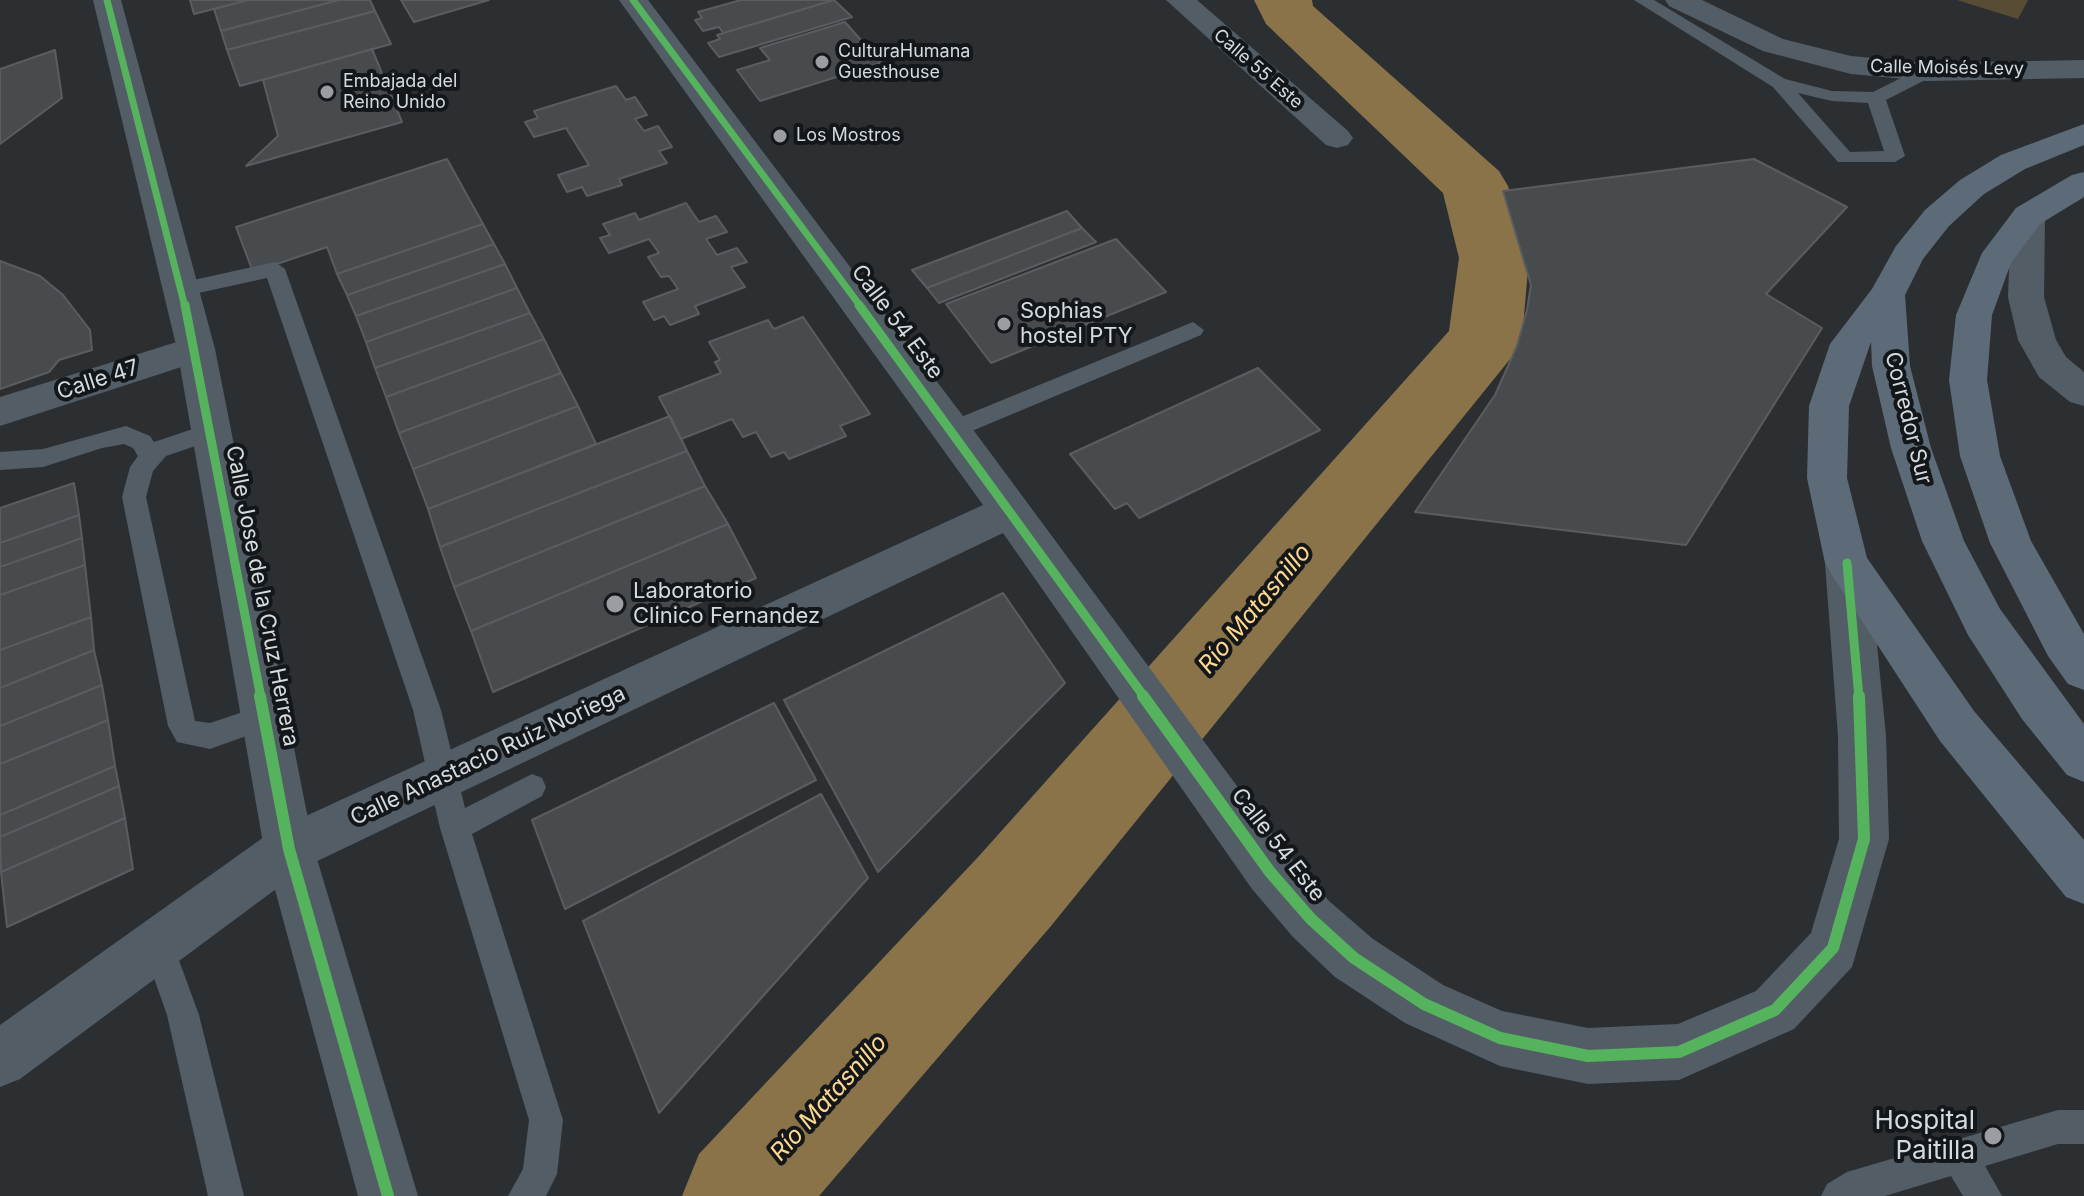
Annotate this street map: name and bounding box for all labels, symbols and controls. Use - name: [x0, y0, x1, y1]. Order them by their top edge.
- street label: Calle 55 Este: [1209, 24, 1307, 114]
- place label: CulturaHumana Guesthouse: [838, 41, 970, 84]
- marker: CulturaHumana Guesthouse: [813, 53, 831, 71]
- street label: Calle Moisés Levy: [1870, 56, 2024, 80]
- place label: Embajada del Reino Unido: [343, 71, 457, 114]
- marker: Embajada del Reino Unido: [318, 83, 336, 101]
- place label: Los Mostros: [796, 125, 901, 147]
- marker: Los Mostros: [771, 127, 789, 145]
- street label: Calle 54 Este: [845, 260, 949, 384]
- place label: Sophias hostel PTY: [1020, 298, 1133, 350]
- marker: Sophias hostel PTY: [995, 315, 1013, 333]
- street label: Corredor Sur: [1879, 349, 1937, 487]
- street label: Calle 47: [54, 354, 142, 406]
- street label: Calle Jose de la Cruz Herrera: [220, 443, 304, 749]
- water label: Río Matasnillo: [1193, 538, 1317, 680]
- place label: Laboratorio Clinico Fernandez: [633, 578, 820, 630]
- marker: Laboratorio Clinico Fernandez: [604, 593, 626, 615]
- street label: Calle Anastacio Ruiz Noriega: [346, 681, 630, 831]
- street label: Calle 54 Este: [1226, 783, 1330, 907]
- water label: Río Matasnillo: [765, 1029, 893, 1167]
- place label: Hospital Paitilla: [1875, 1105, 1975, 1166]
- marker: Hospital Paitilla: [1982, 1125, 2004, 1147]

